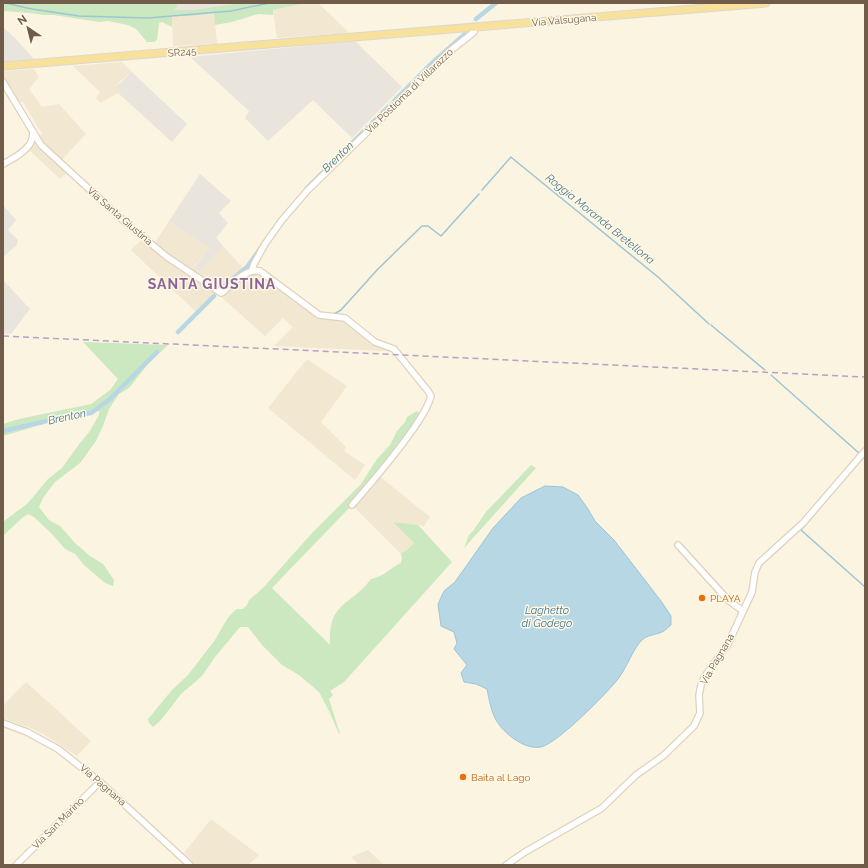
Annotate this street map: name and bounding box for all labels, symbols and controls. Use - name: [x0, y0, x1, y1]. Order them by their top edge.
- north arrow: [8, 8, 48, 48]
- text: N: [15, 12, 30, 28]
- street label: Via Valsugana: [531, 12, 597, 28]
- street label: SR245: [167, 45, 197, 59]
- street label: Via Postioma di Villarazzo: [363, 46, 455, 136]
- water label: Brenton: [320, 139, 356, 175]
- water label: Roggia Moranda Bretellona: [543, 171, 657, 267]
- street label: Via Santa Giustina: [85, 185, 155, 247]
- district label: SANTA GIUSTINA: [148, 276, 276, 292]
- water label: Brenton: [47, 407, 87, 427]
- marker: PLAYA: [697, 593, 707, 603]
- place label: PLAYA: [710, 593, 741, 604]
- water label: Laghetto di Godego: [522, 604, 572, 630]
- street label: Via Pagnana: [698, 631, 736, 687]
- street label: Via Pagnana: [78, 762, 128, 808]
- marker: Baita al Lago: [458, 772, 468, 782]
- place label: Baita al Lago: [471, 772, 531, 783]
- street label: Via San Marino: [30, 795, 86, 851]

